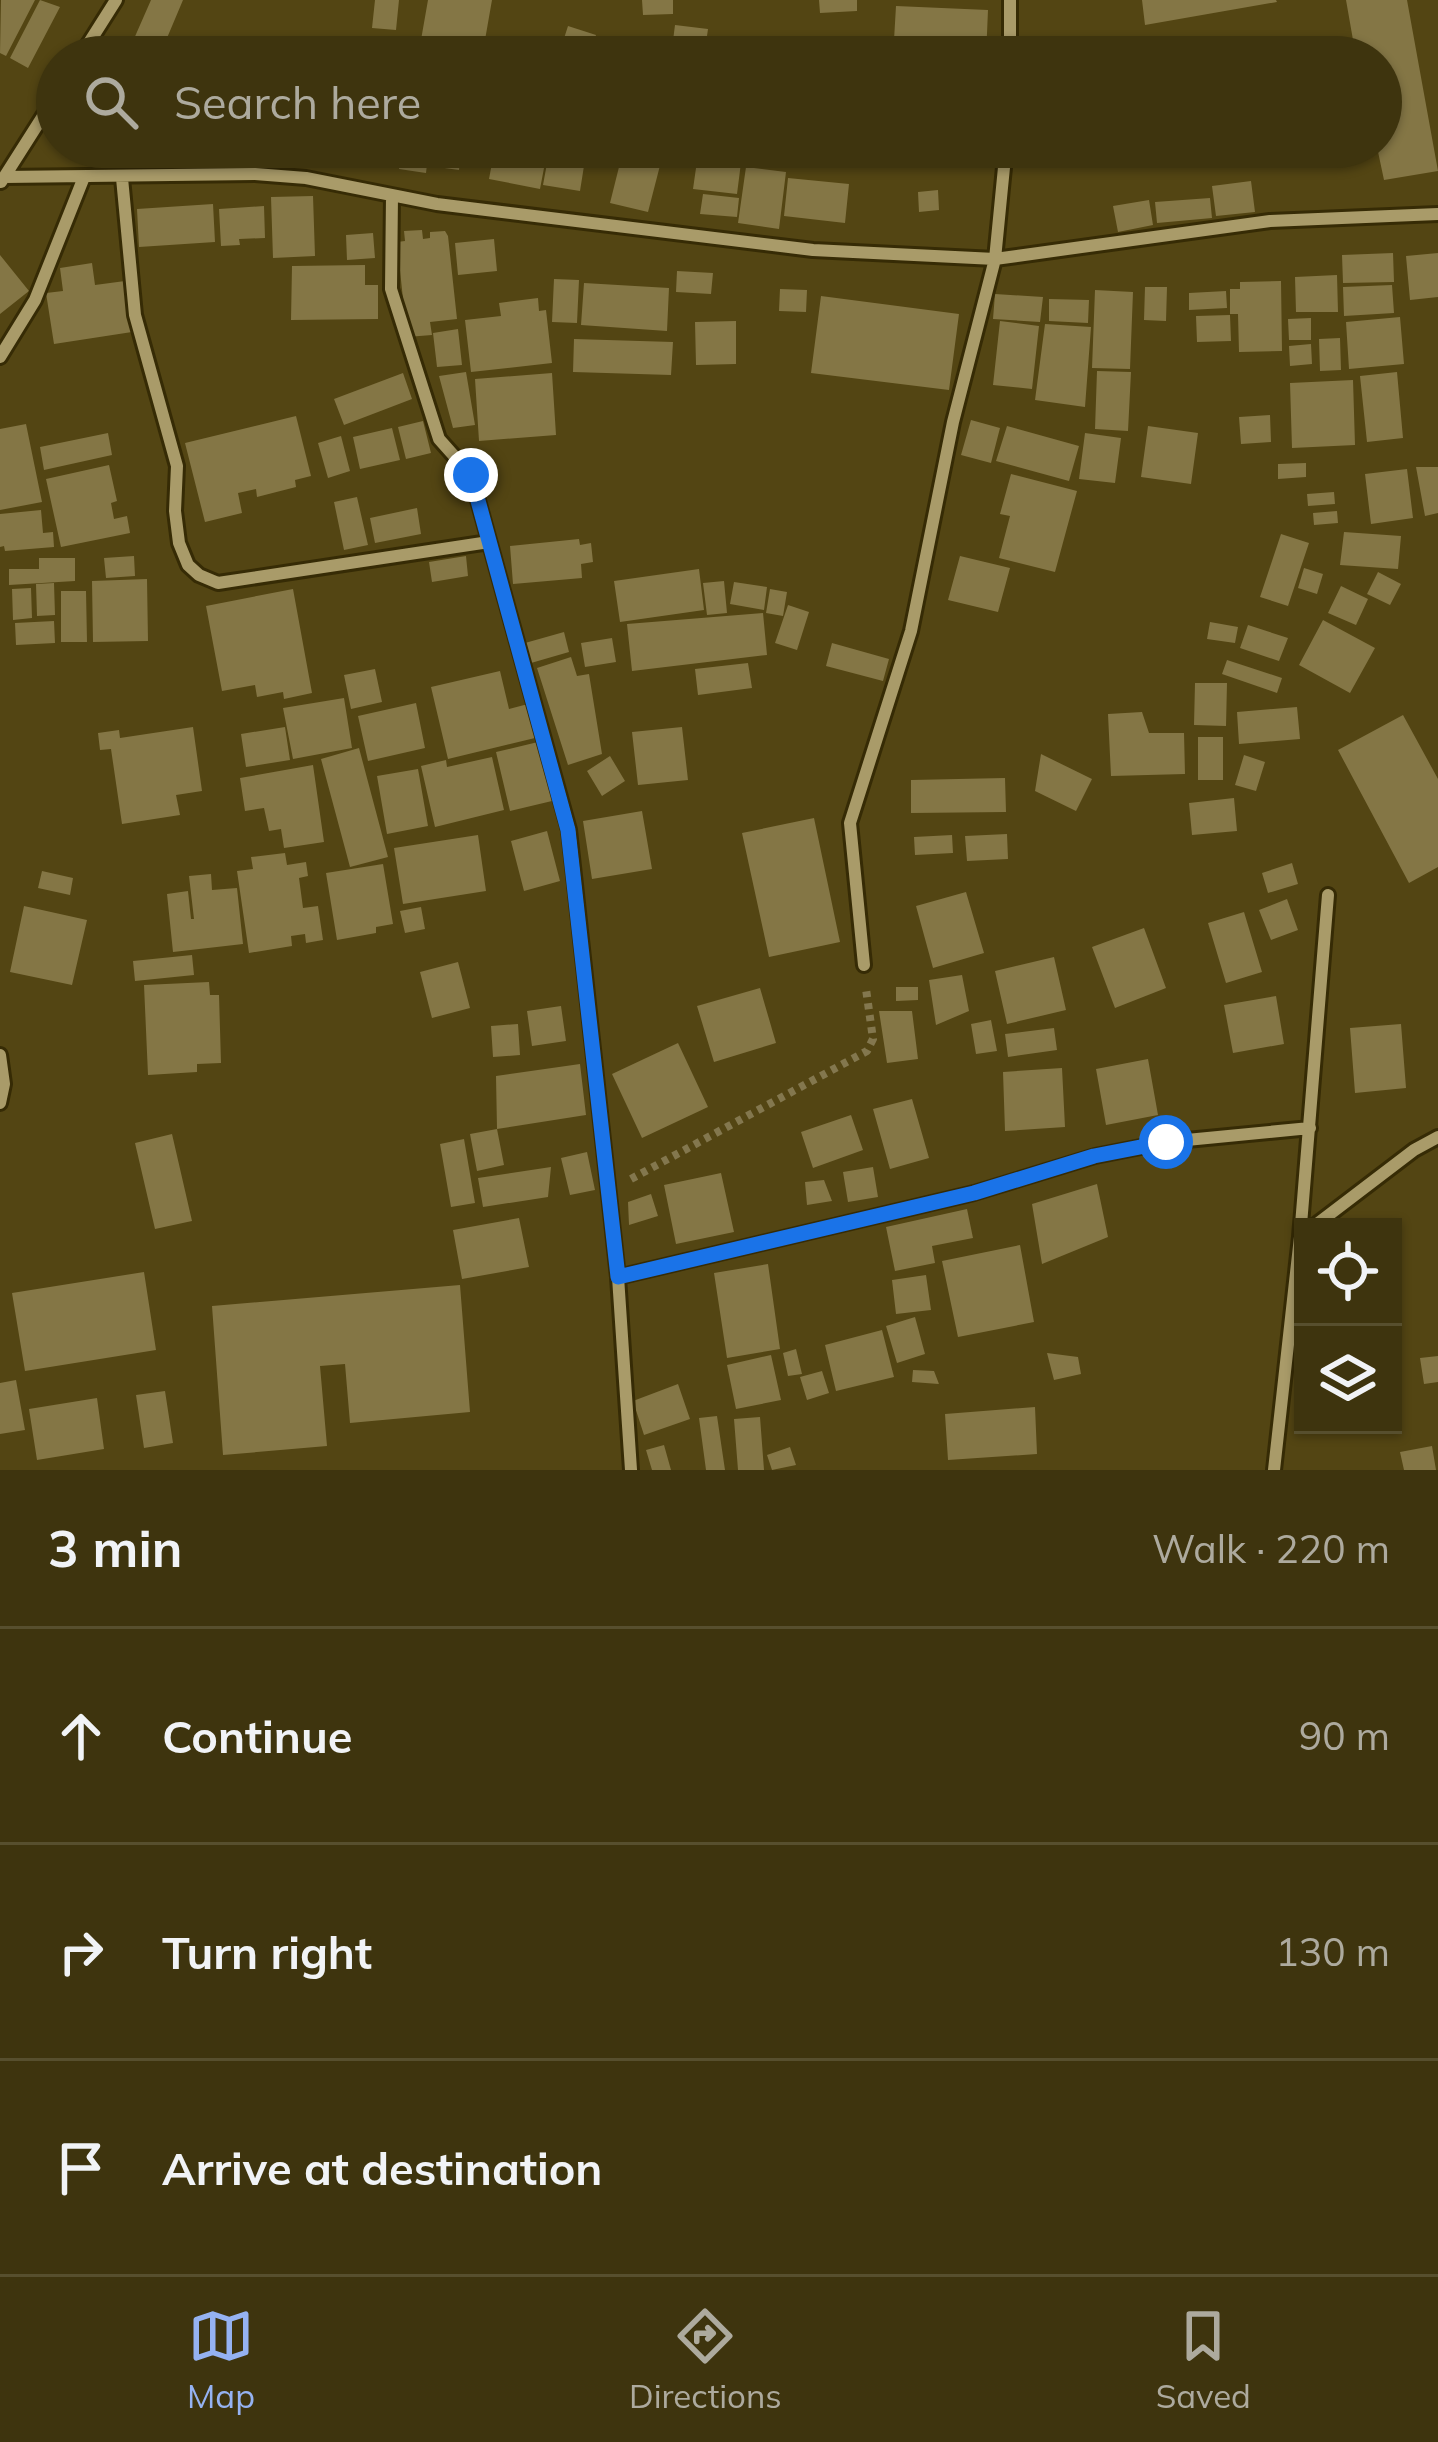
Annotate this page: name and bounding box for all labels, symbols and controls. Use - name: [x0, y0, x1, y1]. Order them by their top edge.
- search box: [36, 36, 1402, 168]
- icon: search: [78, 69, 144, 135]
- text: Search here: [174, 74, 421, 130]
- route end: [444, 448, 498, 502]
- route start: [1139, 1115, 1193, 1169]
- map controls: [1294, 1218, 1402, 1434]
- button: locate: [1294, 1218, 1402, 1326]
- button: layers: [1294, 1326, 1402, 1434]
- text: 3 min: [48, 1516, 183, 1580]
- text: Walk · 220 m: [1152, 1524, 1390, 1573]
- icon: ahead: [48, 1703, 114, 1769]
- text: Continue: [162, 1708, 352, 1764]
- text: 90 m: [1299, 1711, 1390, 1760]
- icon: right: [48, 1919, 114, 1985]
- text: Turn right: [162, 1924, 372, 1980]
- text: 130 m: [1275, 1927, 1390, 1976]
- icon: arrive: [48, 2135, 114, 2201]
- text: Arrive at destination: [162, 2140, 602, 2196]
- tab: Map: [187, 2303, 255, 2416]
- tab: Directions: [629, 2303, 782, 2416]
- tab: Saved: [1156, 2303, 1251, 2416]

